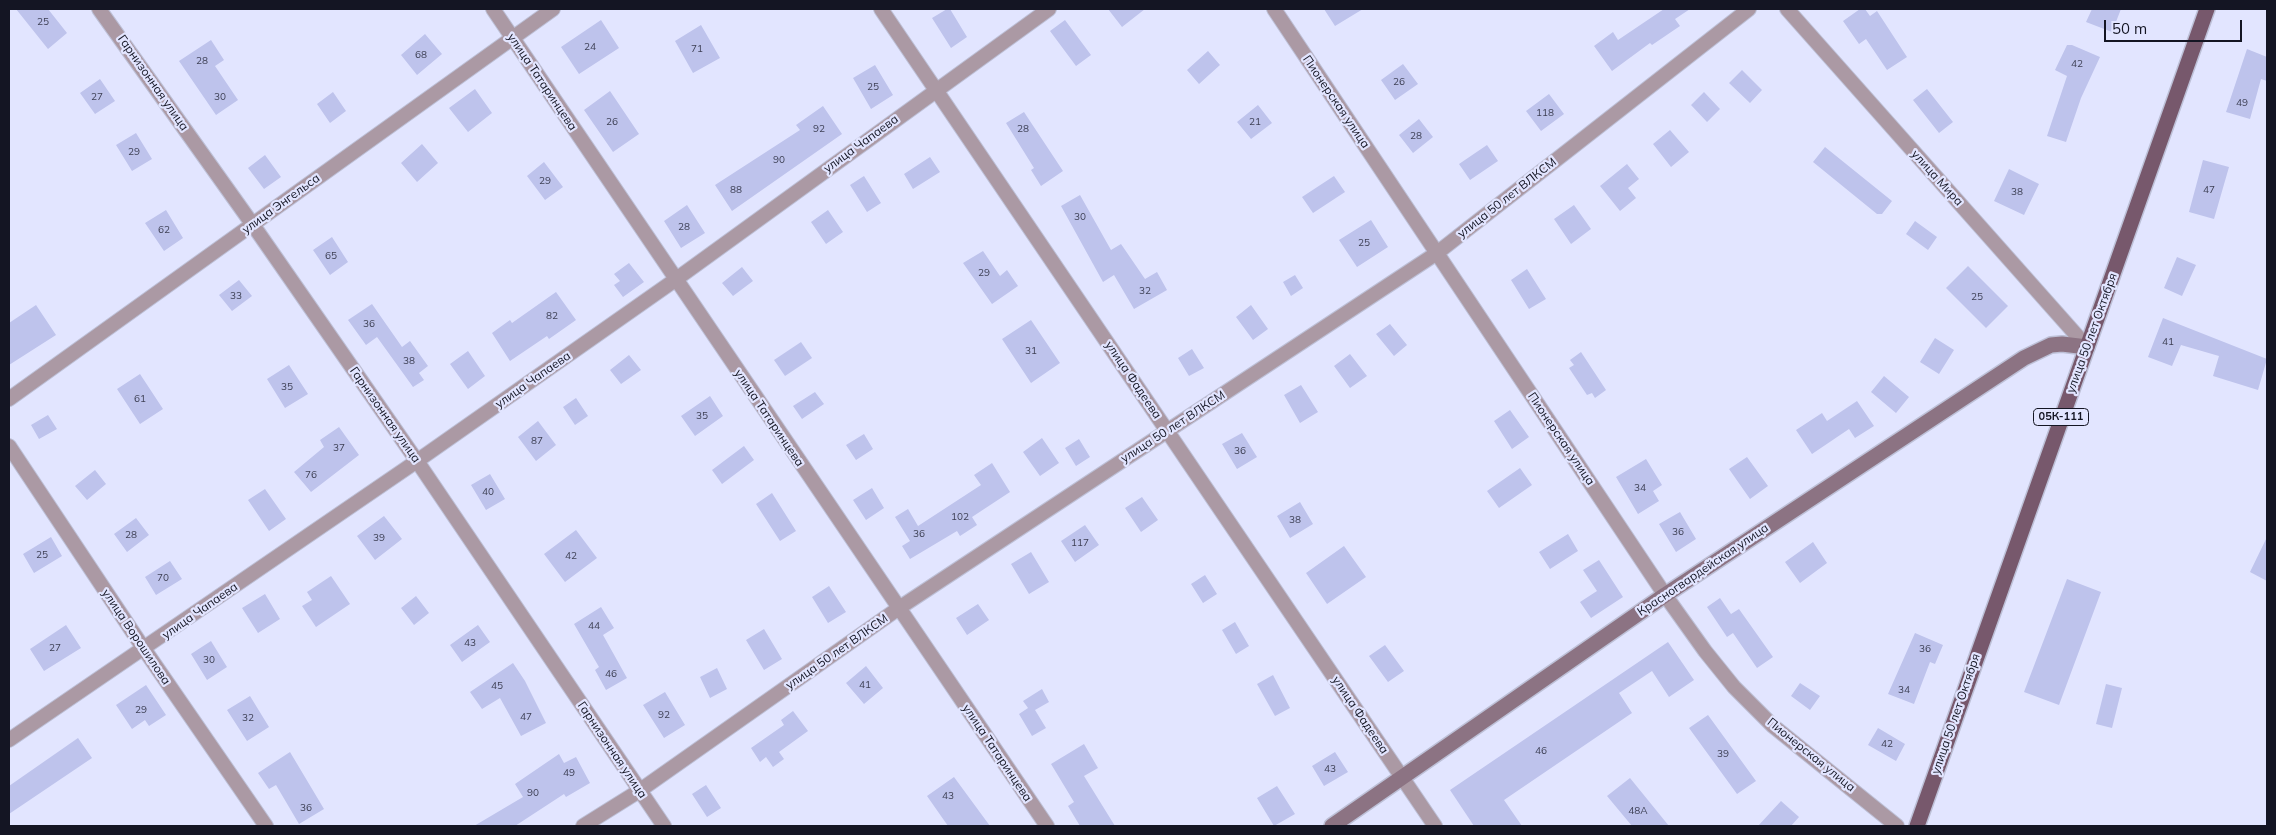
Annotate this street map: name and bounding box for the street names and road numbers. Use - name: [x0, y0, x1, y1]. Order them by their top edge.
- street label: улица Татаринцева: [504, 31, 580, 133]
- street label: Гарнизонная улица: [115, 32, 191, 134]
- street label: Пионерская улица: [1300, 53, 1372, 151]
- street label: улица Чапаева: [821, 112, 901, 176]
- street label: улица Мира: [1908, 147, 1966, 209]
- street label: улица 50 лет ВЛКСМ: [1455, 155, 1559, 241]
- street label: улица Энгельса: [239, 171, 323, 237]
- street label: улица 50 лет Октября: [2064, 271, 2120, 395]
- street label: улица Фадеева: [1102, 338, 1164, 422]
- street label: улица Чапаева: [492, 349, 574, 411]
- street label: Гарнизонная улица: [347, 364, 423, 466]
- street label: улица Татаринцева: [731, 367, 807, 469]
- street label: улица 50 лет ВЛКСМ: [1118, 388, 1228, 466]
- street label: Пионерская улица: [1525, 390, 1597, 488]
- road number: 05К-111: [2034, 408, 2088, 426]
- street label: Красногвардейская улица: [1635, 521, 1771, 619]
- street label: улица Чапаева: [159, 580, 241, 642]
- street label: улица Ворошилова: [99, 586, 173, 688]
- street label: улица 50 лет ВЛКСМ: [783, 611, 891, 693]
- street label: улица 50 лет Октября: [1929, 652, 1983, 776]
- street label: улица Фадеева: [1329, 673, 1391, 757]
- street label: Гарнизонная улица: [574, 699, 650, 801]
- street label: улица Татаринцева: [959, 702, 1035, 804]
- street label: Пионерская улица: [1764, 715, 1858, 795]

